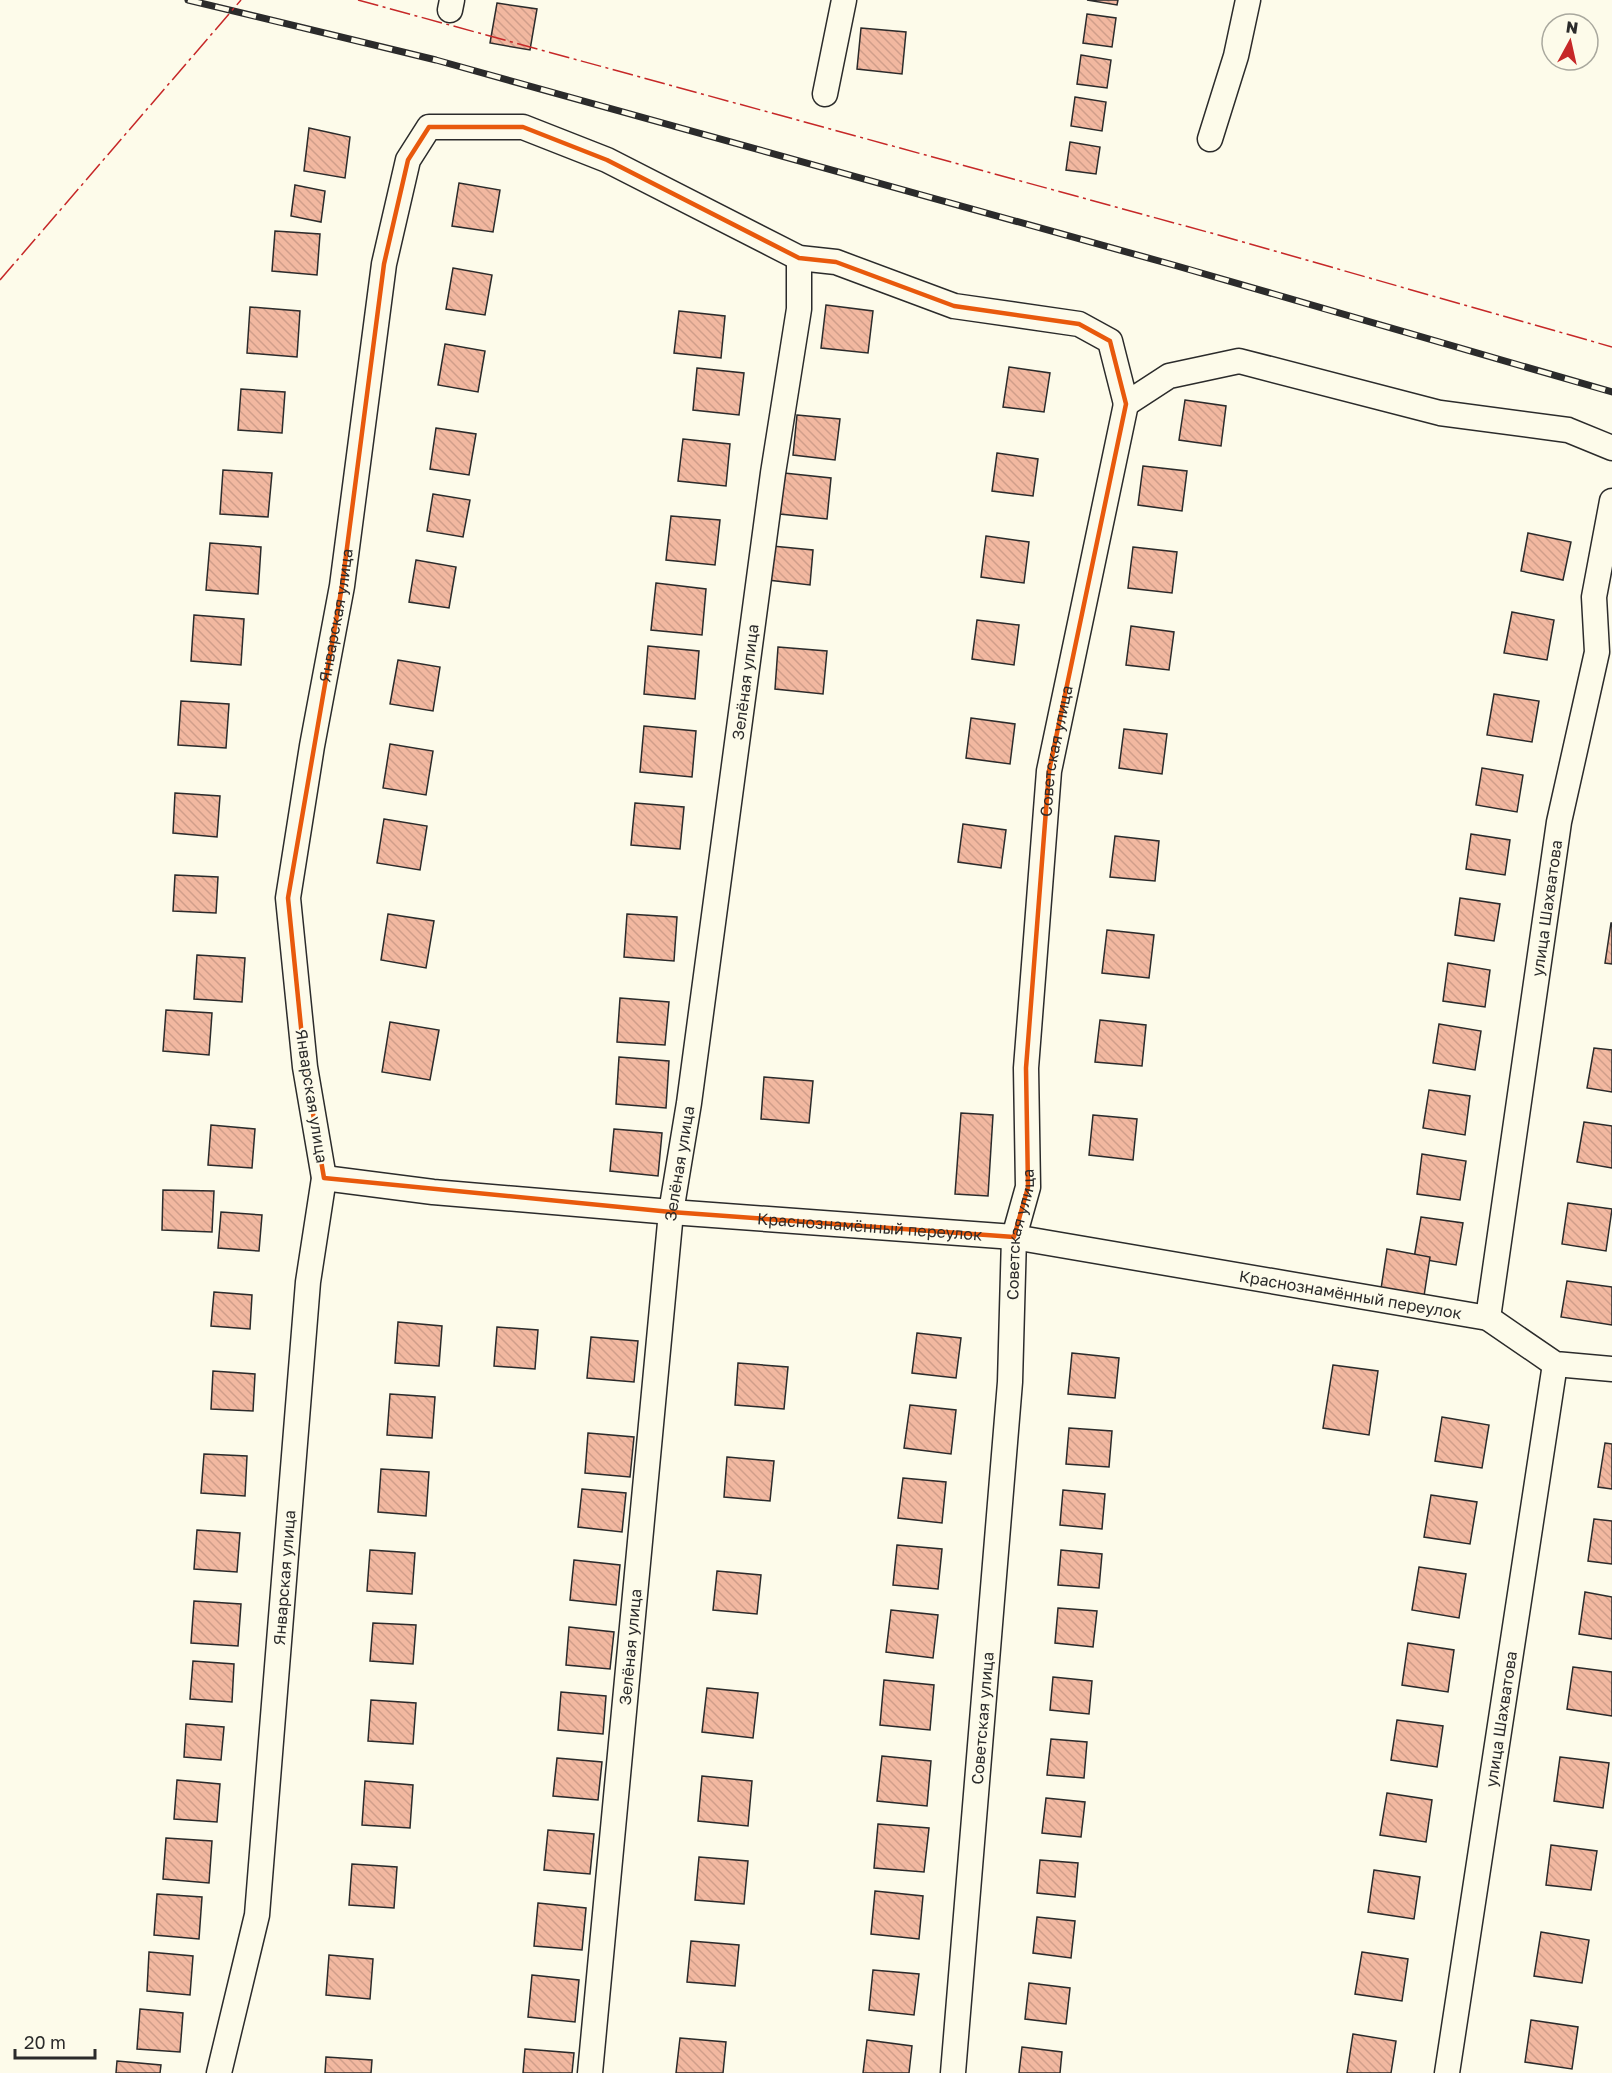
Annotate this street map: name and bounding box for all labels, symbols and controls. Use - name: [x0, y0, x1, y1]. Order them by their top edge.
- north arrow: [1540, 12, 1600, 72]
- text: N: [1565, 16, 1580, 38]
- street label: Январская улица: [314, 547, 357, 684]
- street label: Зелёная улица: [727, 623, 763, 741]
- street label: Советская улица: [1035, 683, 1077, 817]
- street label: улица Шахватова: [1527, 839, 1566, 978]
- street label: Январская улица: [292, 1028, 332, 1164]
- street label: Зелёная улица: [660, 1104, 698, 1222]
- street label: Советская улица: [1002, 1169, 1038, 1300]
- street label: Краснознамённый переулок: [756, 1208, 983, 1245]
- street label: Краснознамённый переулок: [1238, 1266, 1463, 1323]
- street label: Январская улица: [269, 1509, 300, 1646]
- street label: Зелёная улица: [615, 1588, 646, 1706]
- street label: улица Шахватова: [1481, 1650, 1521, 1789]
- street label: Советская улица: [967, 1651, 998, 1785]
- scale bar: [15, 2022, 94, 2060]
- text: 20 m: [24, 2031, 66, 2053]

